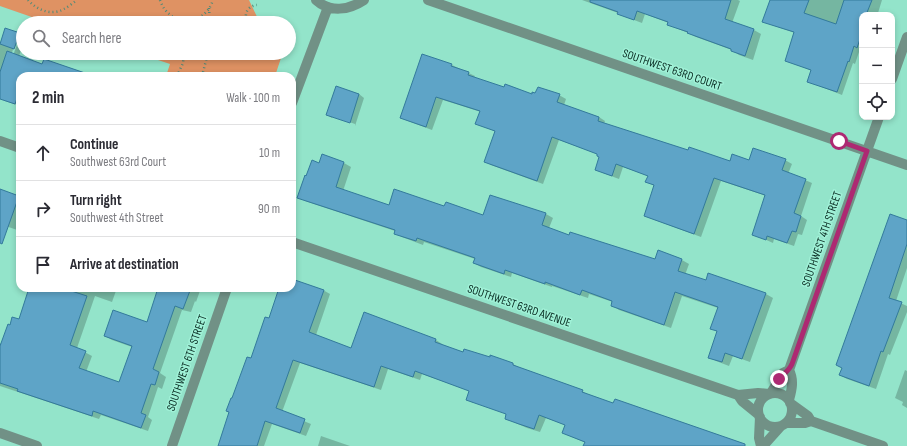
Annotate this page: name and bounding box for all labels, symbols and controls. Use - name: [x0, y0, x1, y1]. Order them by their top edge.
- map controls: [859, 12, 895, 120]
- button: +: [859, 12, 895, 48]
- search box: [16, 16, 296, 60]
- icon: search: [30, 27, 52, 49]
- text: Search here: [62, 29, 122, 48]
- street label: SOUTHWEST 63RD COURT: [620, 46, 724, 94]
- button: −: [859, 48, 895, 84]
- button: locate: [859, 84, 895, 120]
- text: 2 min: [32, 88, 64, 108]
- text: Walk · 100 m: [226, 90, 280, 106]
- route start: [830, 132, 848, 150]
- text: Continue: [70, 135, 119, 154]
- icon: ahead: [32, 142, 54, 164]
- text: 10 m: [259, 145, 280, 161]
- text: Southwest 63rd Court: [70, 154, 166, 170]
- street label: SOUTHWEST 4TH STREET: [799, 189, 845, 289]
- text: Turn right: [70, 191, 122, 210]
- icon: right: [32, 198, 54, 220]
- text: 90 m: [258, 201, 280, 217]
- text: Southwest 4th Street: [70, 210, 164, 226]
- icon: arrive: [32, 254, 54, 276]
- text: Arrive at destination: [70, 255, 179, 274]
- street label: SOUTHWEST 63RD AVENUE: [465, 281, 573, 331]
- street label: SOUTHWEST 6TH STREET: [164, 313, 211, 413]
- route end: [770, 370, 788, 388]

